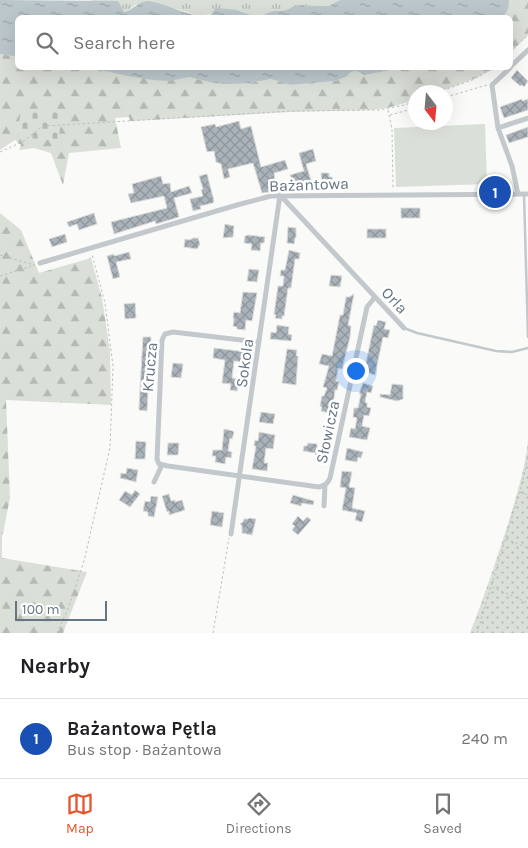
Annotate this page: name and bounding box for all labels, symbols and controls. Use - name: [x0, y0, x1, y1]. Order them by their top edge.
- search box: [15, 15, 513, 70]
- icon: search: [33, 29, 61, 57]
- text: Search here: [73, 32, 175, 54]
- north arrow: [408, 85, 453, 130]
- pin: 1: [479, 173, 511, 211]
- street label: Bażantowa: [269, 174, 349, 195]
- street label: Orla: [378, 283, 412, 318]
- street label: Sokola: [232, 337, 257, 389]
- street label: Krucza: [138, 341, 161, 393]
- your location: [343, 358, 369, 384]
- street label: Słowicza: [312, 399, 343, 465]
- scale bar: [15, 598, 108, 621]
- text: 100 m: [22, 601, 60, 618]
- text: Nearby: [20, 654, 90, 678]
- text: Bażantowa Pętla: [67, 718, 217, 740]
- text: 1: [33, 729, 39, 748]
- text: 240 m: [462, 729, 508, 748]
- text: Bus stop · Bażantowa: [67, 740, 222, 759]
- tab: Map: [66, 790, 94, 837]
- tab: Directions: [226, 790, 292, 837]
- tab: Saved: [423, 790, 462, 837]

